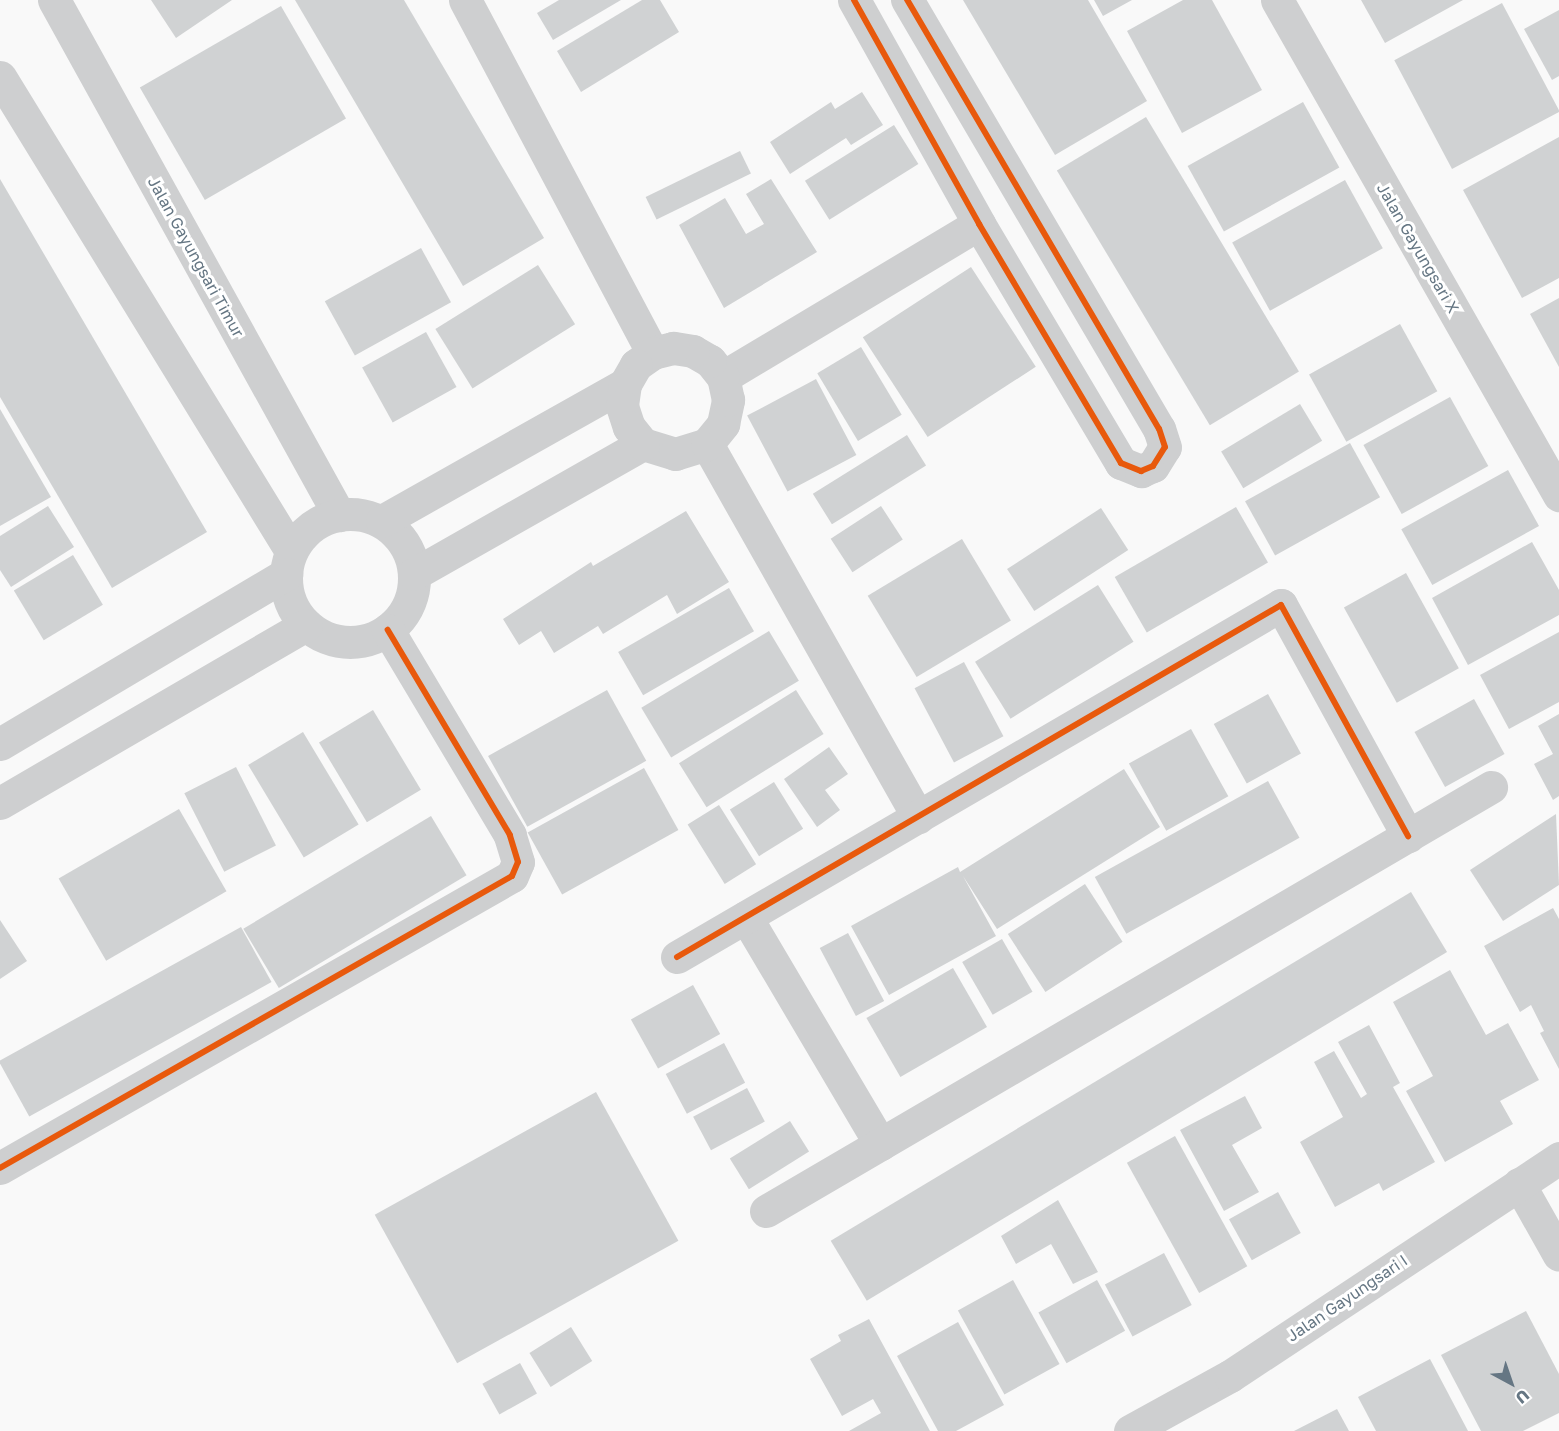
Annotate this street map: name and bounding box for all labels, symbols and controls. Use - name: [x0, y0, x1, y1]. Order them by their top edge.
- street label: Jalan Gayungsari Timur: [144, 173, 248, 341]
- street label: Jalan Gayungsari X: [1373, 180, 1463, 316]
- street label: Jalan Gayungsari I: [1283, 1251, 1411, 1345]
- north arrow: [1481, 1353, 1541, 1413]
- text: U: [1512, 1385, 1533, 1408]

